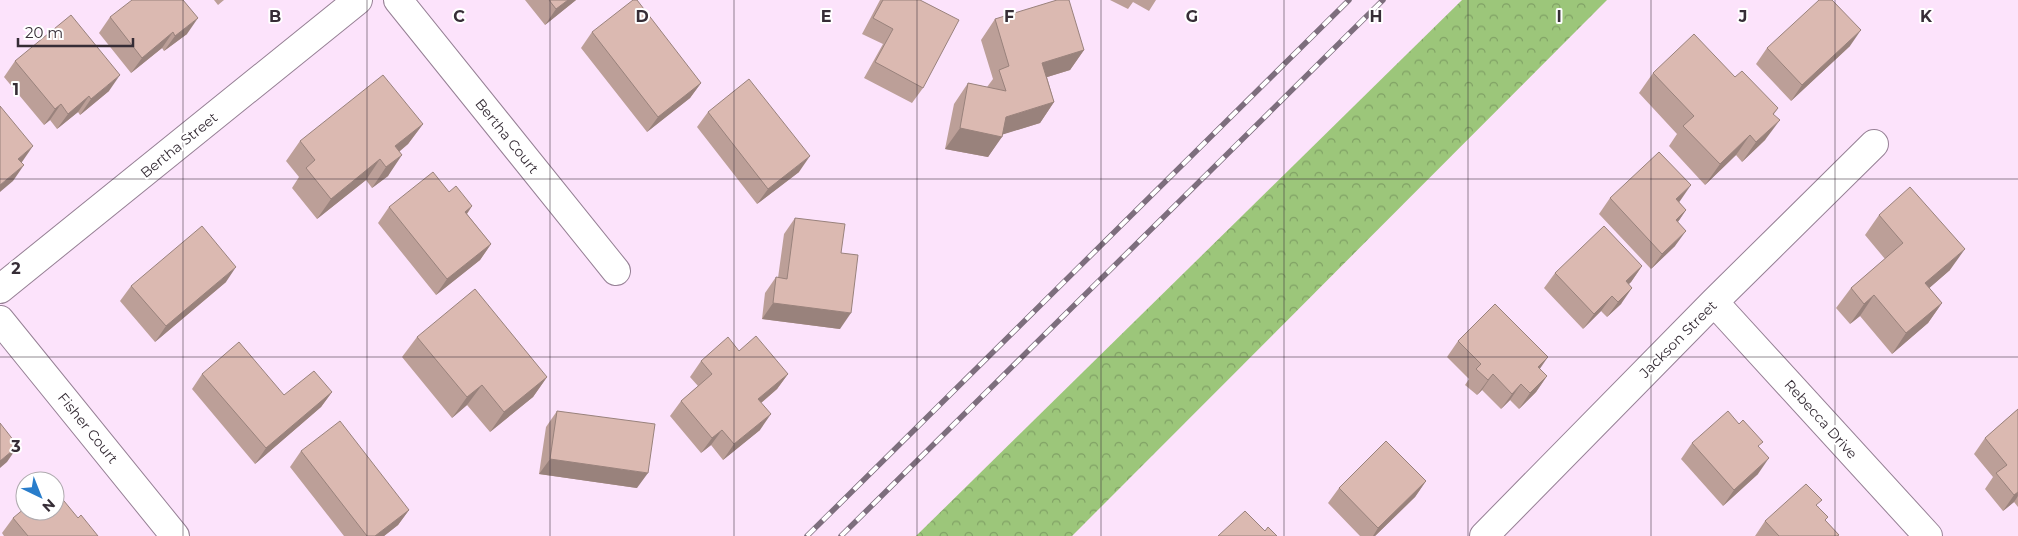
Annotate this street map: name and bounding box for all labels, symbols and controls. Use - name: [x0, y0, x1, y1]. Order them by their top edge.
- text: B: [269, 7, 281, 26]
- text: C: [453, 7, 465, 26]
- text: D: [635, 7, 649, 26]
- text: E: [821, 7, 831, 26]
- text: F: [1004, 7, 1014, 26]
- text: G: [1186, 7, 1198, 26]
- text: H: [1370, 7, 1382, 26]
- text: I: [1556, 7, 1562, 26]
- text: J: [1738, 7, 1747, 26]
- text: K: [1920, 7, 1933, 26]
- scale bar: [18, 15, 132, 47]
- text: 20 m: [25, 23, 63, 42]
- text: 1: [13, 80, 19, 99]
- street label: Bertha Court: [471, 95, 543, 177]
- street label: Bertha Street: [137, 108, 222, 182]
- text: 2: [11, 259, 21, 278]
- street label: Jackson Street: [1635, 296, 1721, 382]
- street label: Rebecca Drive: [1781, 376, 1861, 462]
- street label: Fisher Court: [54, 389, 122, 467]
- text: 3: [10, 437, 21, 456]
- north arrow: [15, 471, 65, 521]
- text: N: [39, 495, 59, 516]

